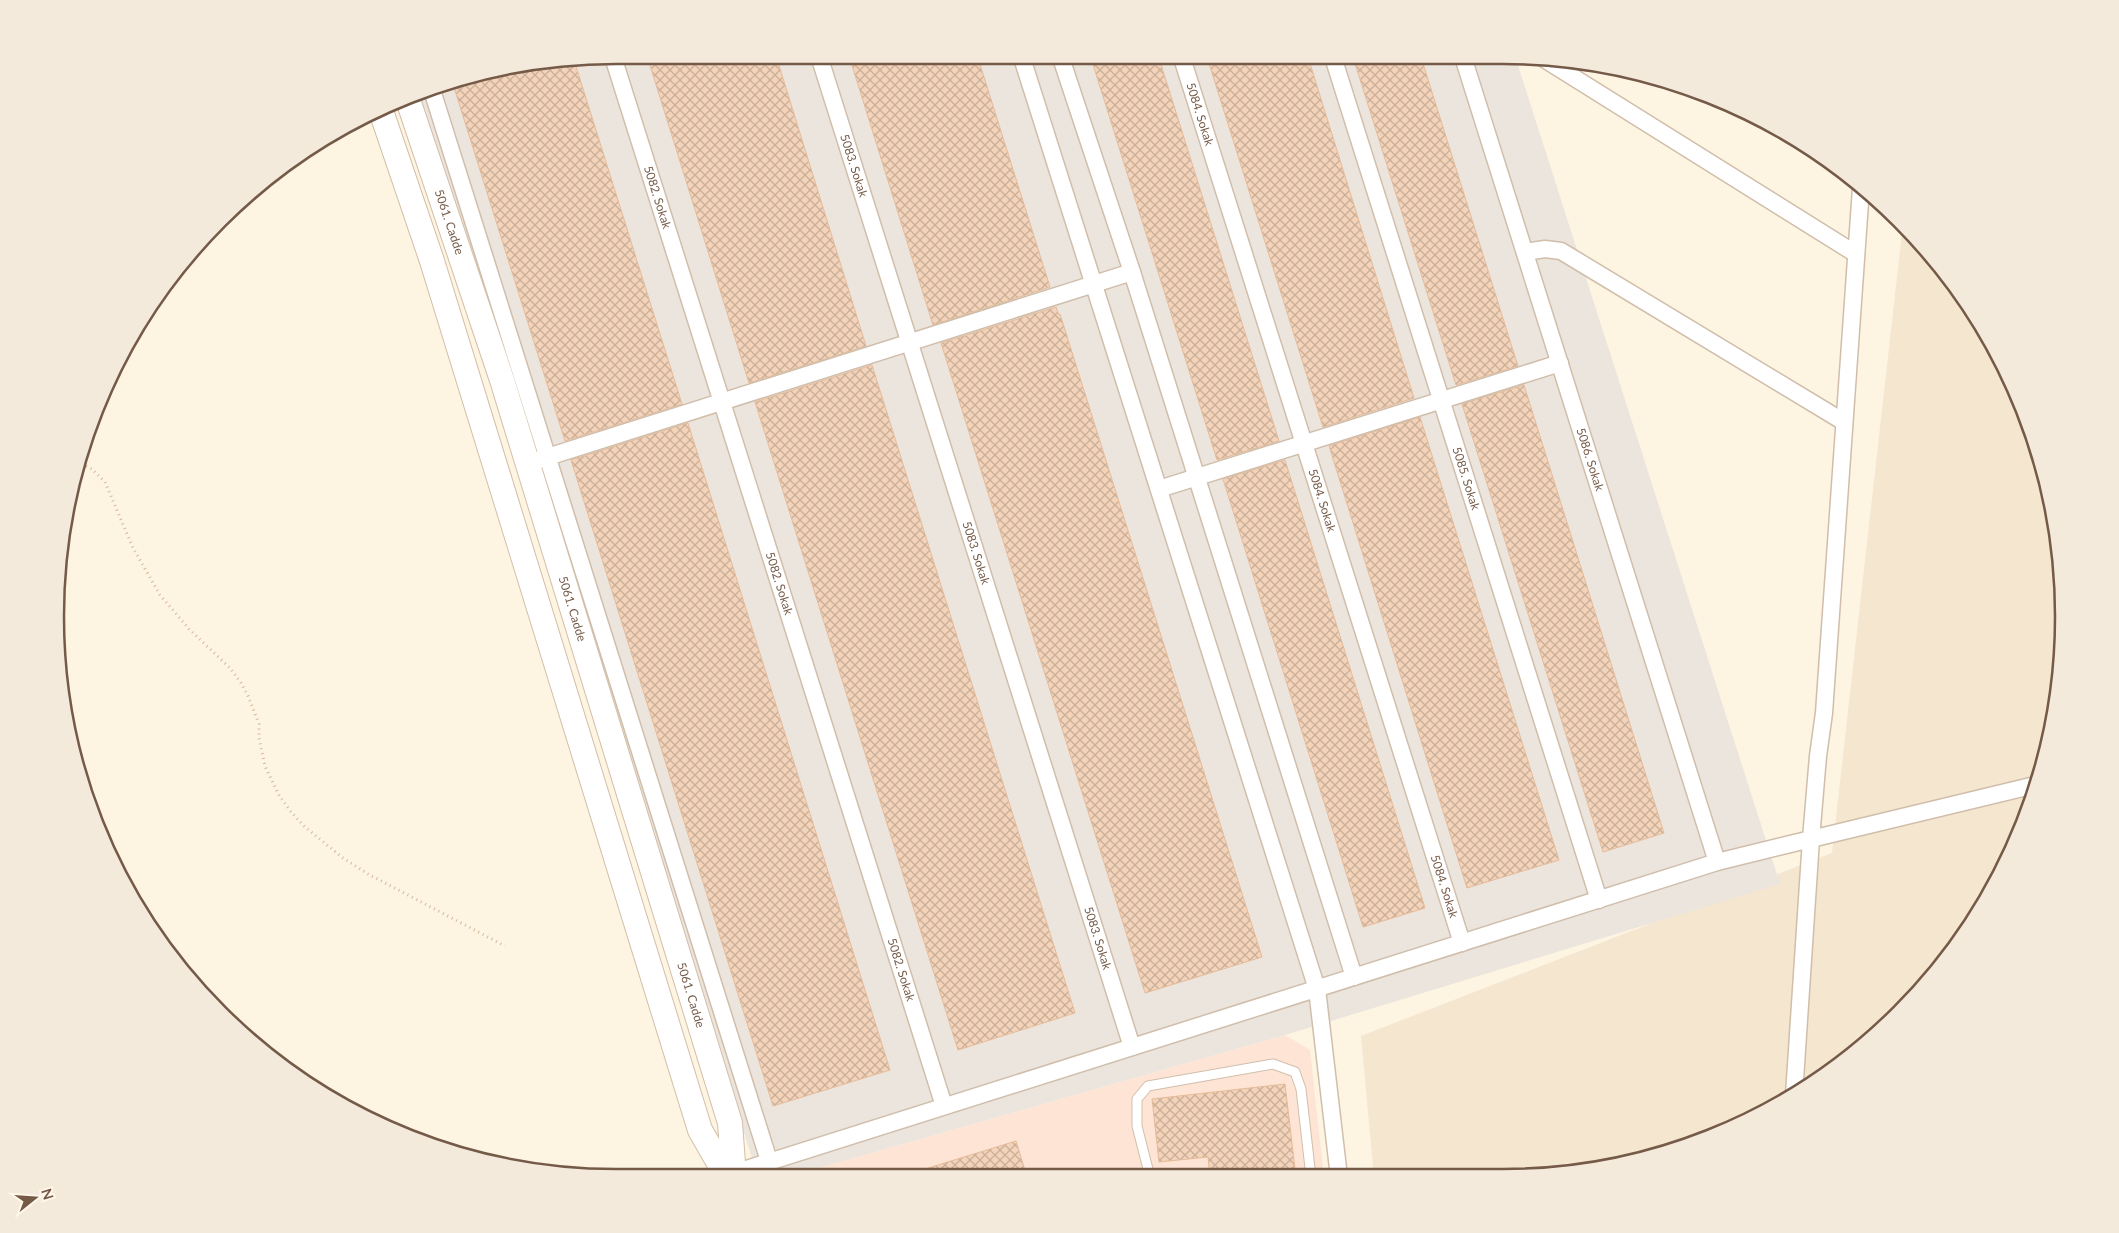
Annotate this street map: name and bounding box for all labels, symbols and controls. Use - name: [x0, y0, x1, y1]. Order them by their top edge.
- street label: 5084. Sokak: [1183, 81, 1218, 148]
- street label: 5083. Sokak: [837, 132, 871, 200]
- street label: 5082. Sokak: [641, 164, 675, 231]
- street label: 5061. Cadde: [432, 188, 467, 256]
- street label: 5086. Sokak: [1573, 426, 1608, 494]
- street label: 5085. Sokak: [1450, 445, 1484, 513]
- street label: 5084. Sokak: [1305, 467, 1340, 534]
- street label: 5083. Sokak: [959, 519, 994, 587]
- street label: 5082. Sokak: [763, 550, 797, 618]
- street label: 5061. Cadde: [556, 574, 590, 643]
- street label: 5084. Sokak: [1428, 853, 1462, 921]
- street label: 5083. Sokak: [1081, 905, 1115, 972]
- street label: 5082. Sokak: [885, 936, 919, 1004]
- street label: 5061. Cadde: [674, 961, 708, 1030]
- north arrow: [10, 1173, 60, 1223]
- text: N: [38, 1186, 58, 1202]

